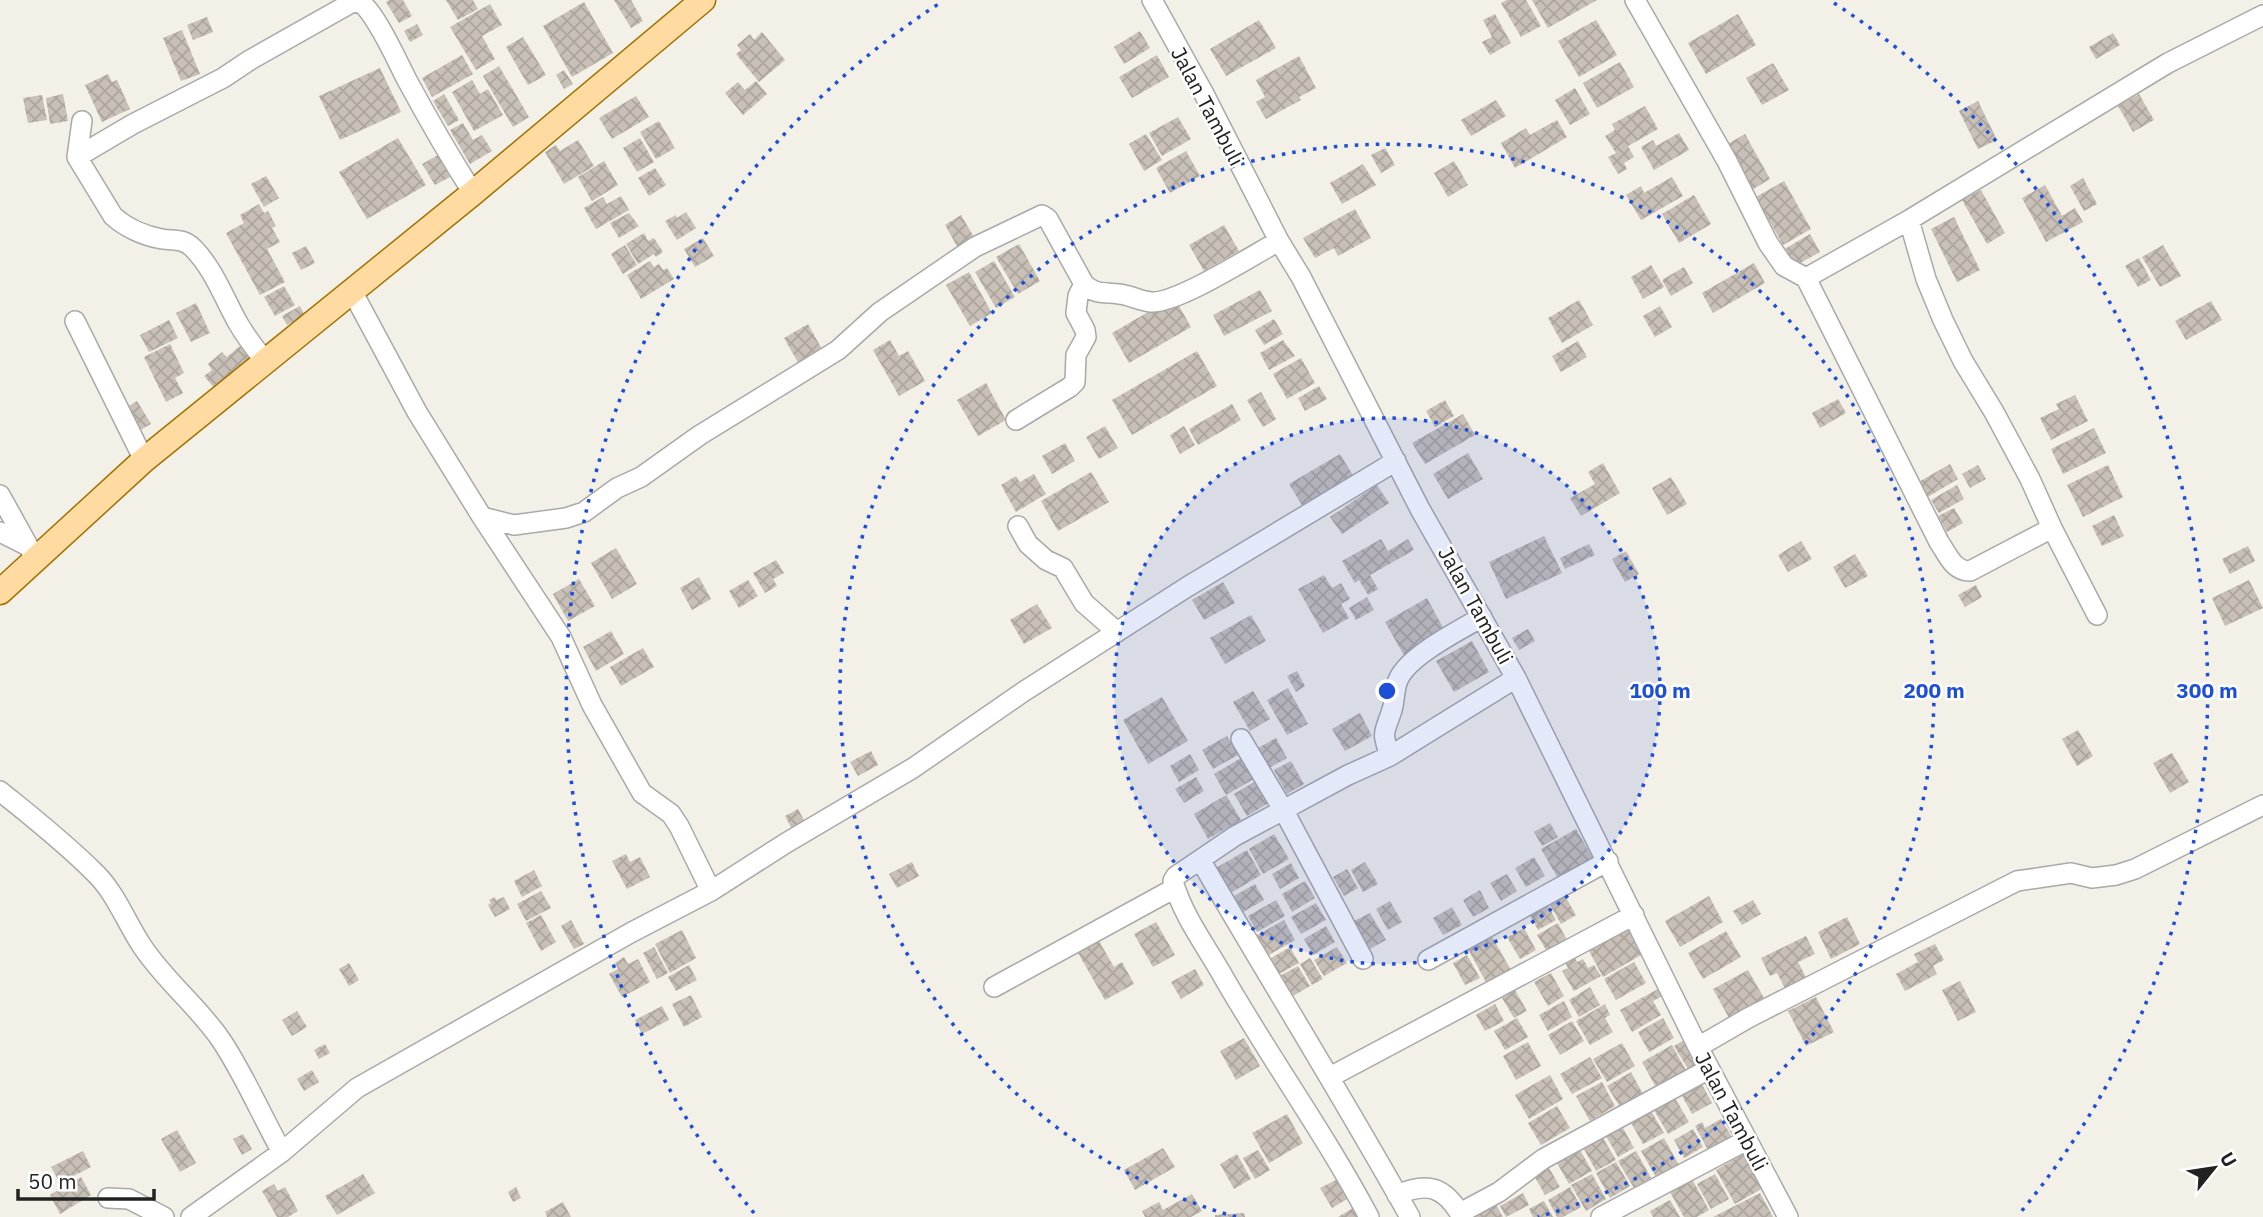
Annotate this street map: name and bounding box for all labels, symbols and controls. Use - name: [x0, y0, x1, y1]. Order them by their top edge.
- street label: Jalan Tambuli: [1165, 42, 1251, 170]
- street label: Jalan Tambuli: [1432, 541, 1520, 669]
- text: 100 m: [1629, 676, 1691, 704]
- text: 200 m: [1903, 676, 1965, 704]
- text: 300 m: [2176, 676, 2238, 704]
- centre of rings: [1375, 679, 1399, 703]
- street label: Jalan Tambuli: [1689, 1047, 1775, 1175]
- north arrow: [2179, 1133, 2249, 1203]
- text: U: [2215, 1148, 2242, 1171]
- scale bar: [18, 1158, 154, 1202]
- text: 50 m: [28, 1167, 77, 1195]

